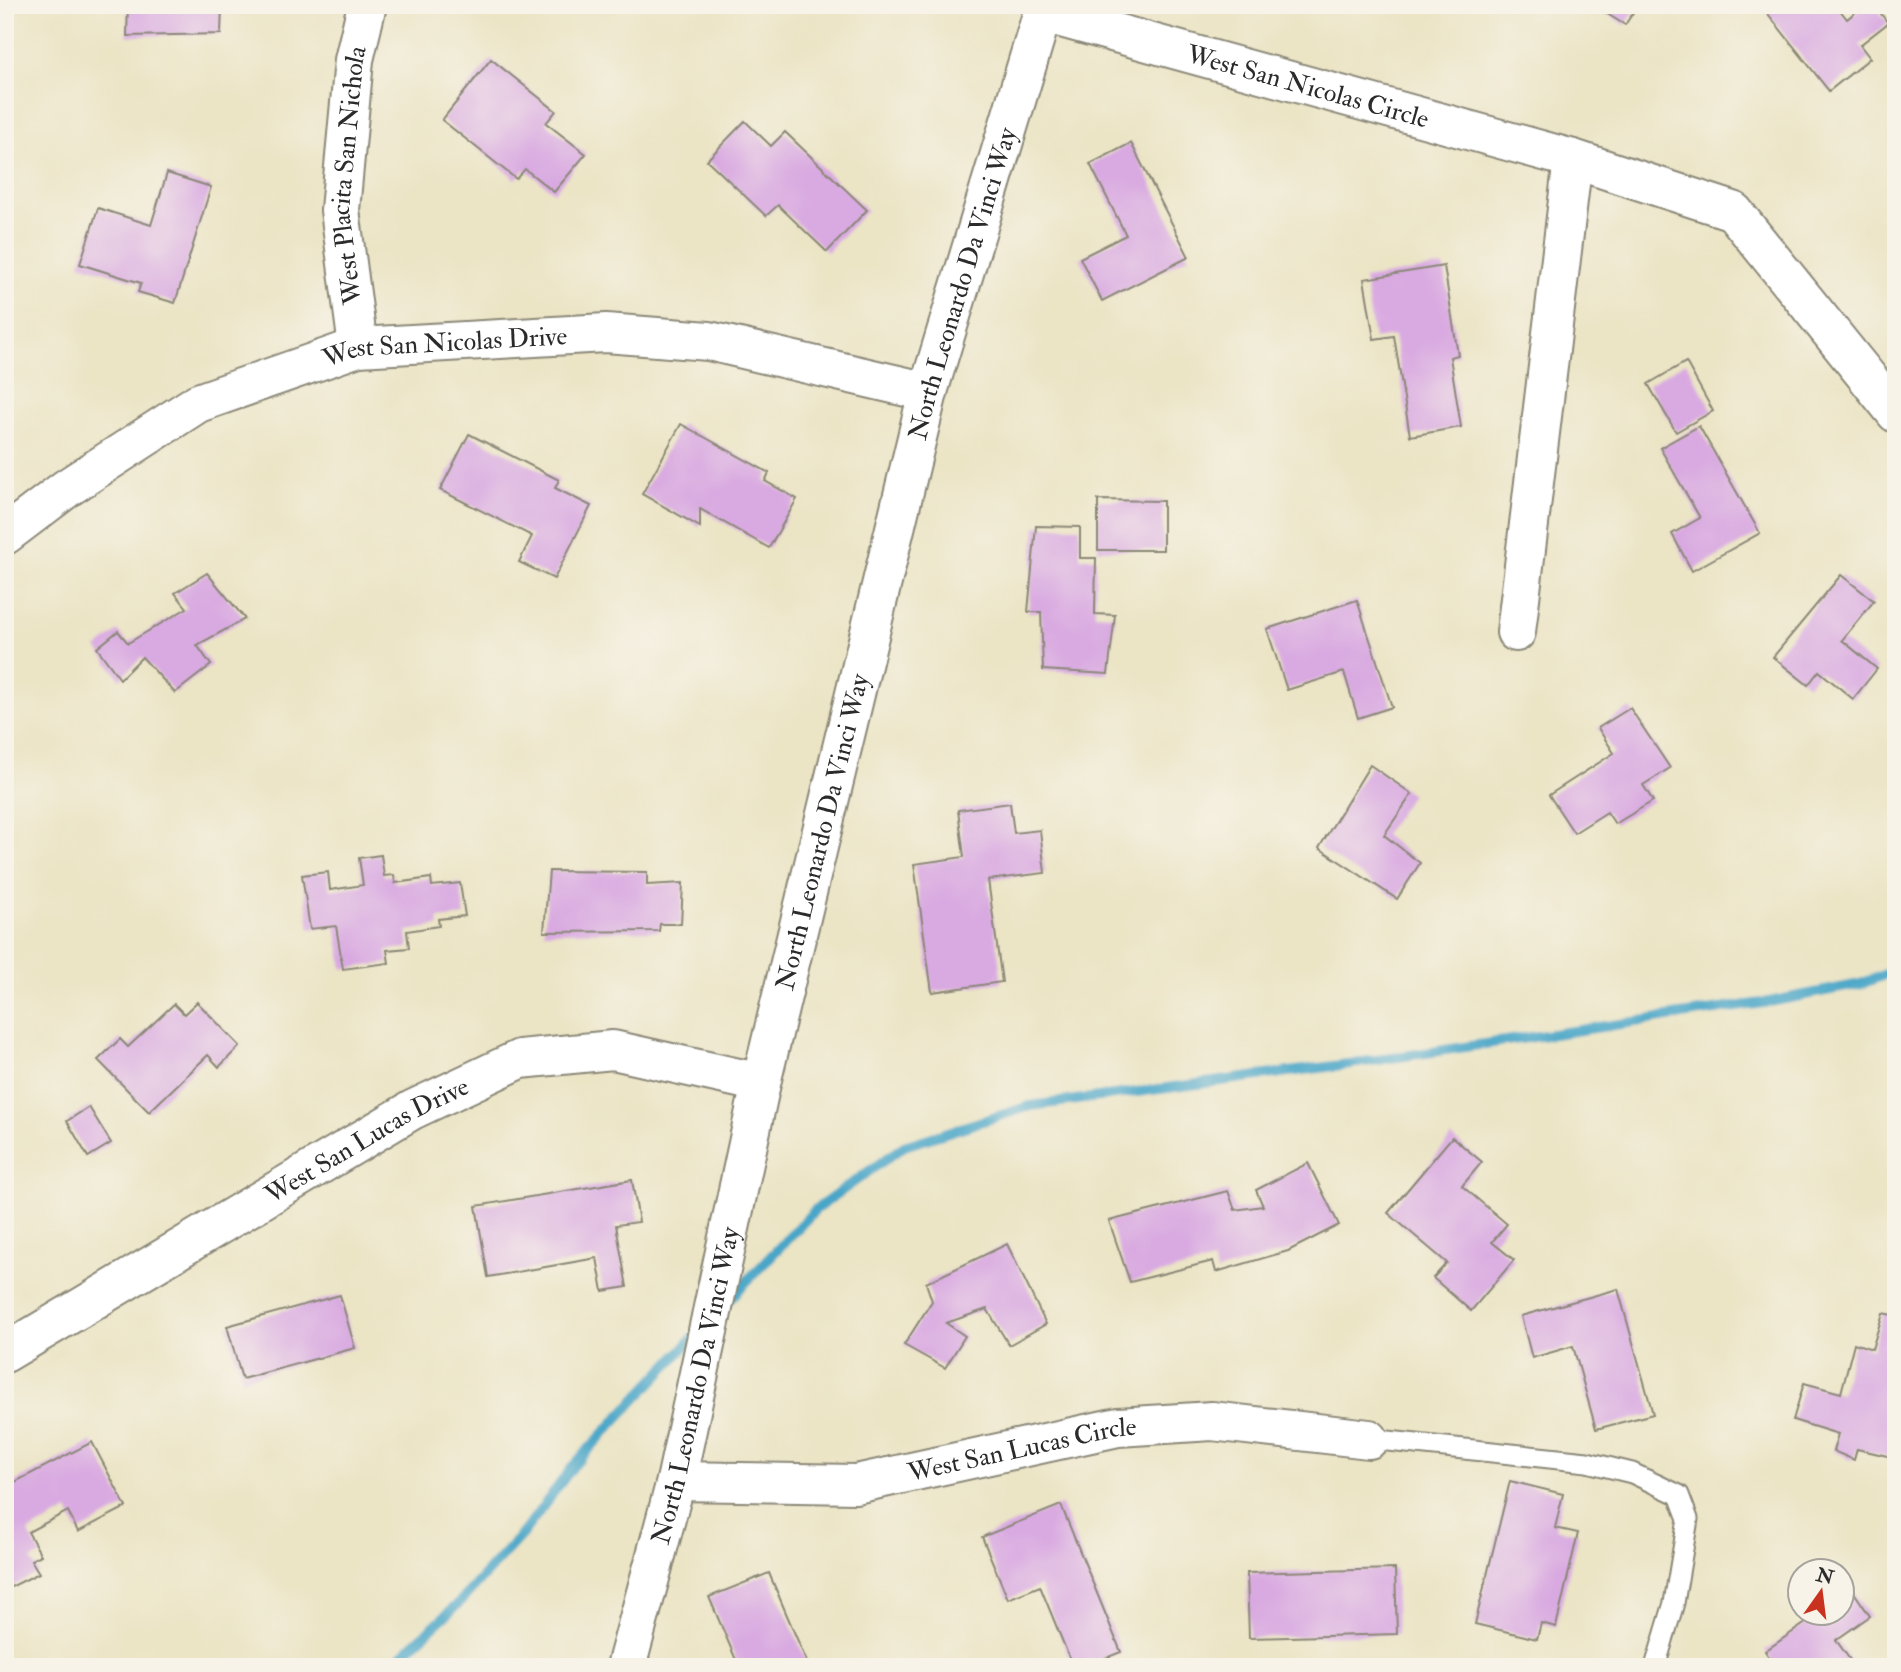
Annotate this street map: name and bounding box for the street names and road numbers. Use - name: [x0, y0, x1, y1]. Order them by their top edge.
- street label: West San Nicolas Circle: [1182, 38, 1433, 136]
- street label: West Placita San Nichola: [325, 42, 374, 307]
- street label: North Leonardo Da Vinci Way: [902, 123, 1024, 443]
- street label: West San Nicolas Drive: [318, 320, 568, 375]
- street label: North Leonardo Da Vinci Way: [769, 670, 876, 993]
- street label: West San Lucas Drive: [259, 1070, 474, 1212]
- street label: North Leonardo Da Vinci Way: [645, 1224, 747, 1548]
- street label: West San Lucas Circle: [904, 1411, 1138, 1489]

